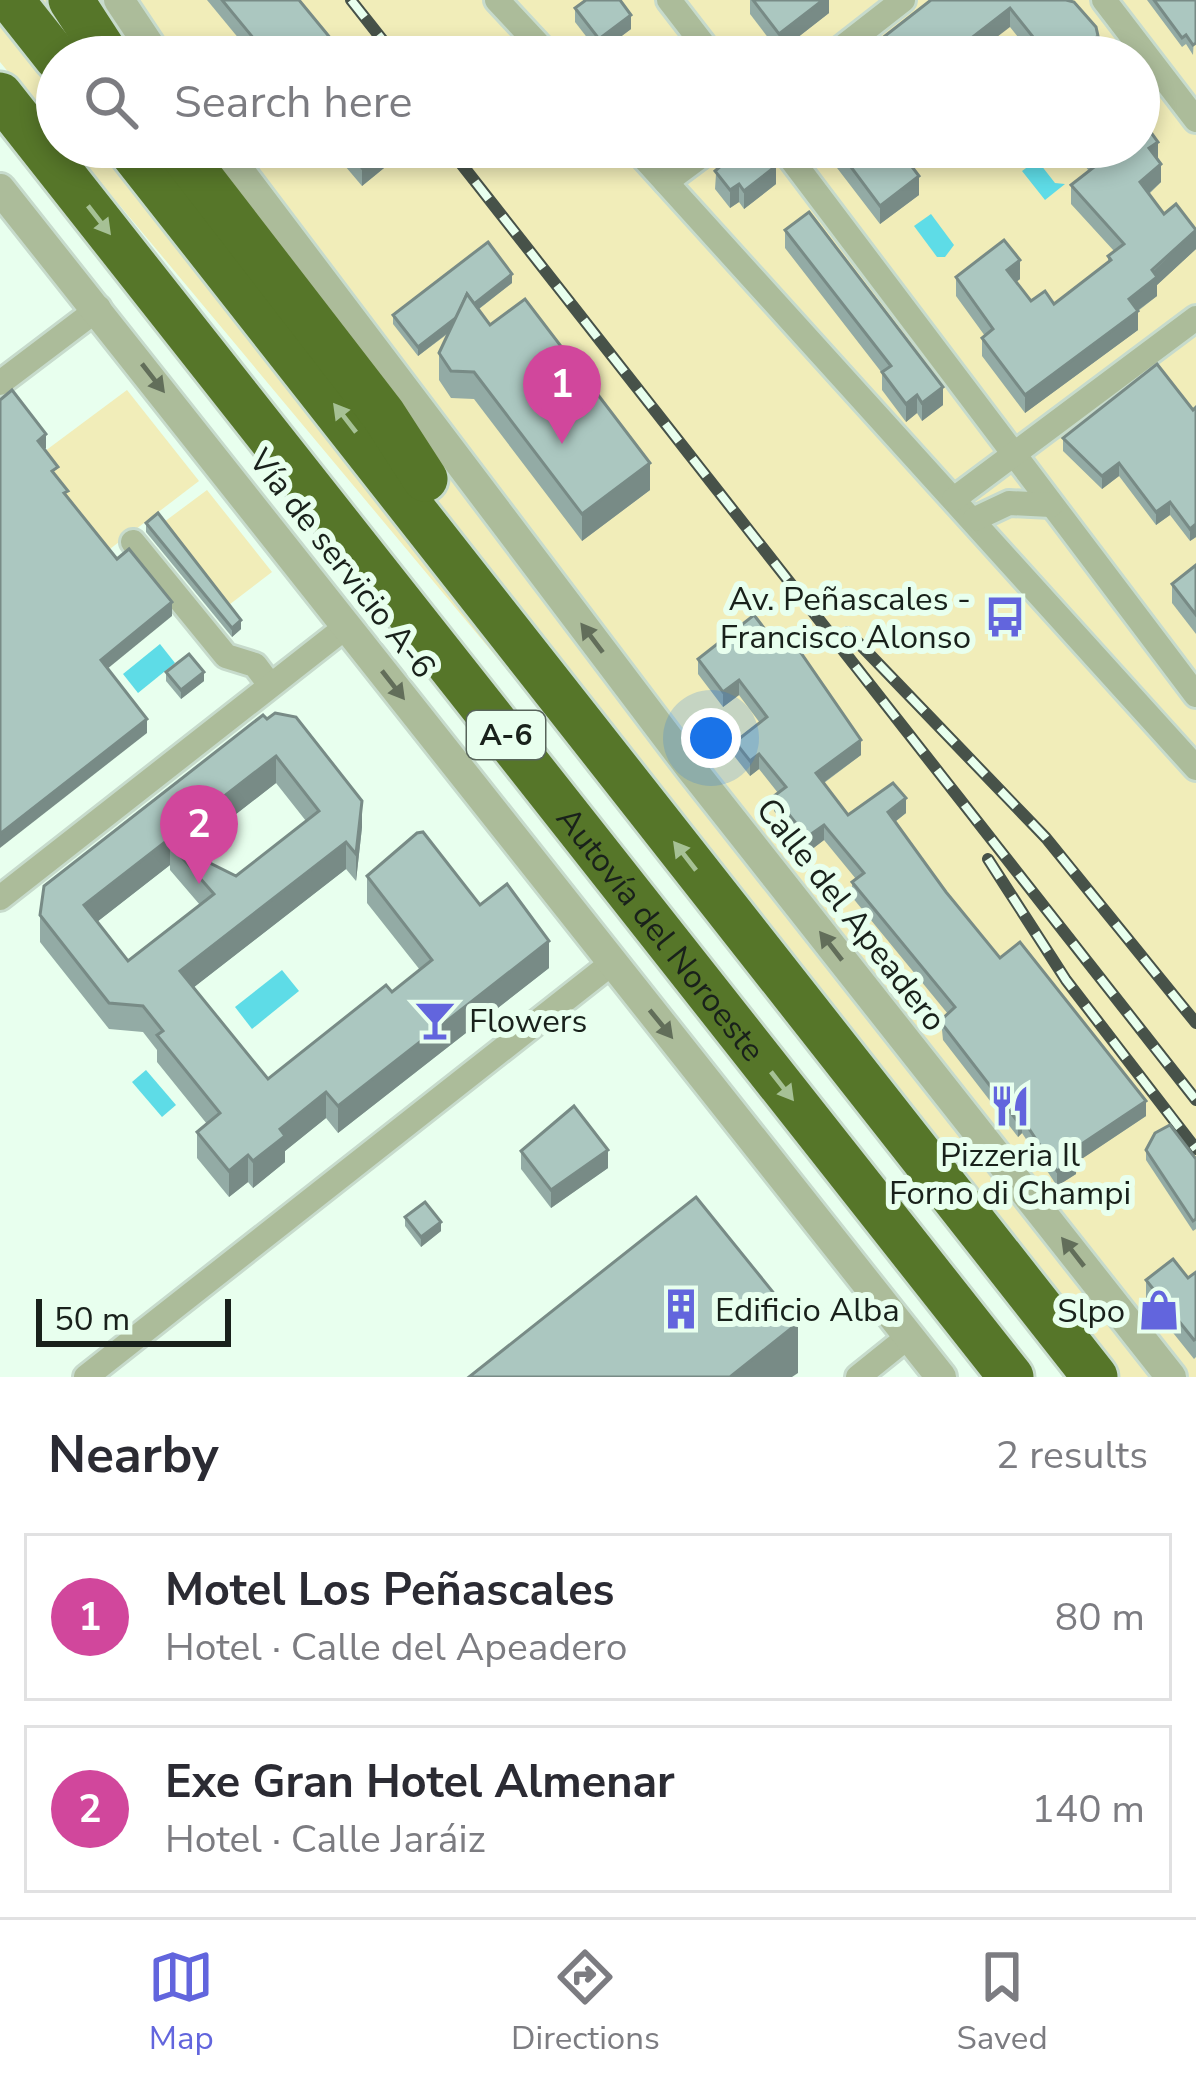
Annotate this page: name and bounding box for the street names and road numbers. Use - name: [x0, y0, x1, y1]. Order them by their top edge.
- street label: Vía de servicio A-6: [237, 439, 446, 688]
- road number: A-6: [467, 711, 545, 759]
- street label: Calle del Apeadero: [745, 789, 956, 1041]
- street label: Autovía del Noroeste: [546, 798, 775, 1071]

